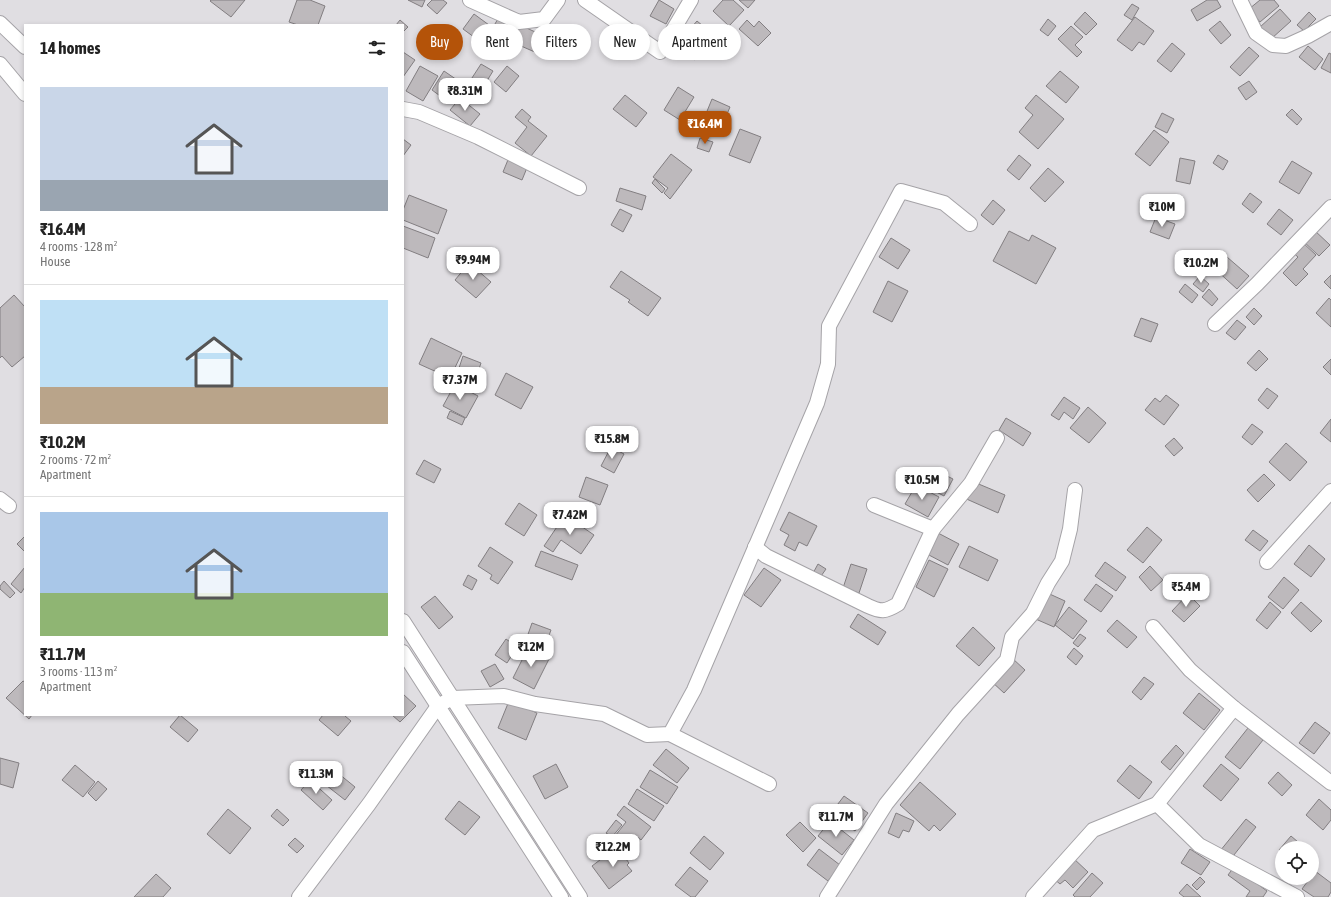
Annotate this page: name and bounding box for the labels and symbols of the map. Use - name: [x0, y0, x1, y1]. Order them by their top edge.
- pin: ₹8.31M: [432, 78, 498, 112]
- pin: ₹16.4M: [672, 111, 738, 145]
- pin: ₹10M: [1138, 194, 1186, 228]
- pin: ₹9.94M: [440, 247, 506, 281]
- pin: ₹10.2M: [1168, 250, 1234, 284]
- pin: ₹7.37M: [427, 367, 493, 401]
- pin: ₹15.8M: [579, 426, 645, 460]
- pin: ₹10.5M: [889, 467, 955, 501]
- pin: ₹7.42M: [537, 502, 603, 536]
- pin: ₹5.4M: [1158, 574, 1214, 608]
- pin: ₹12M: [507, 634, 555, 668]
- pin: ₹11.3M: [283, 761, 349, 795]
- pin: ₹11.7M: [803, 804, 869, 838]
- pin: ₹12.2M: [580, 834, 646, 868]

